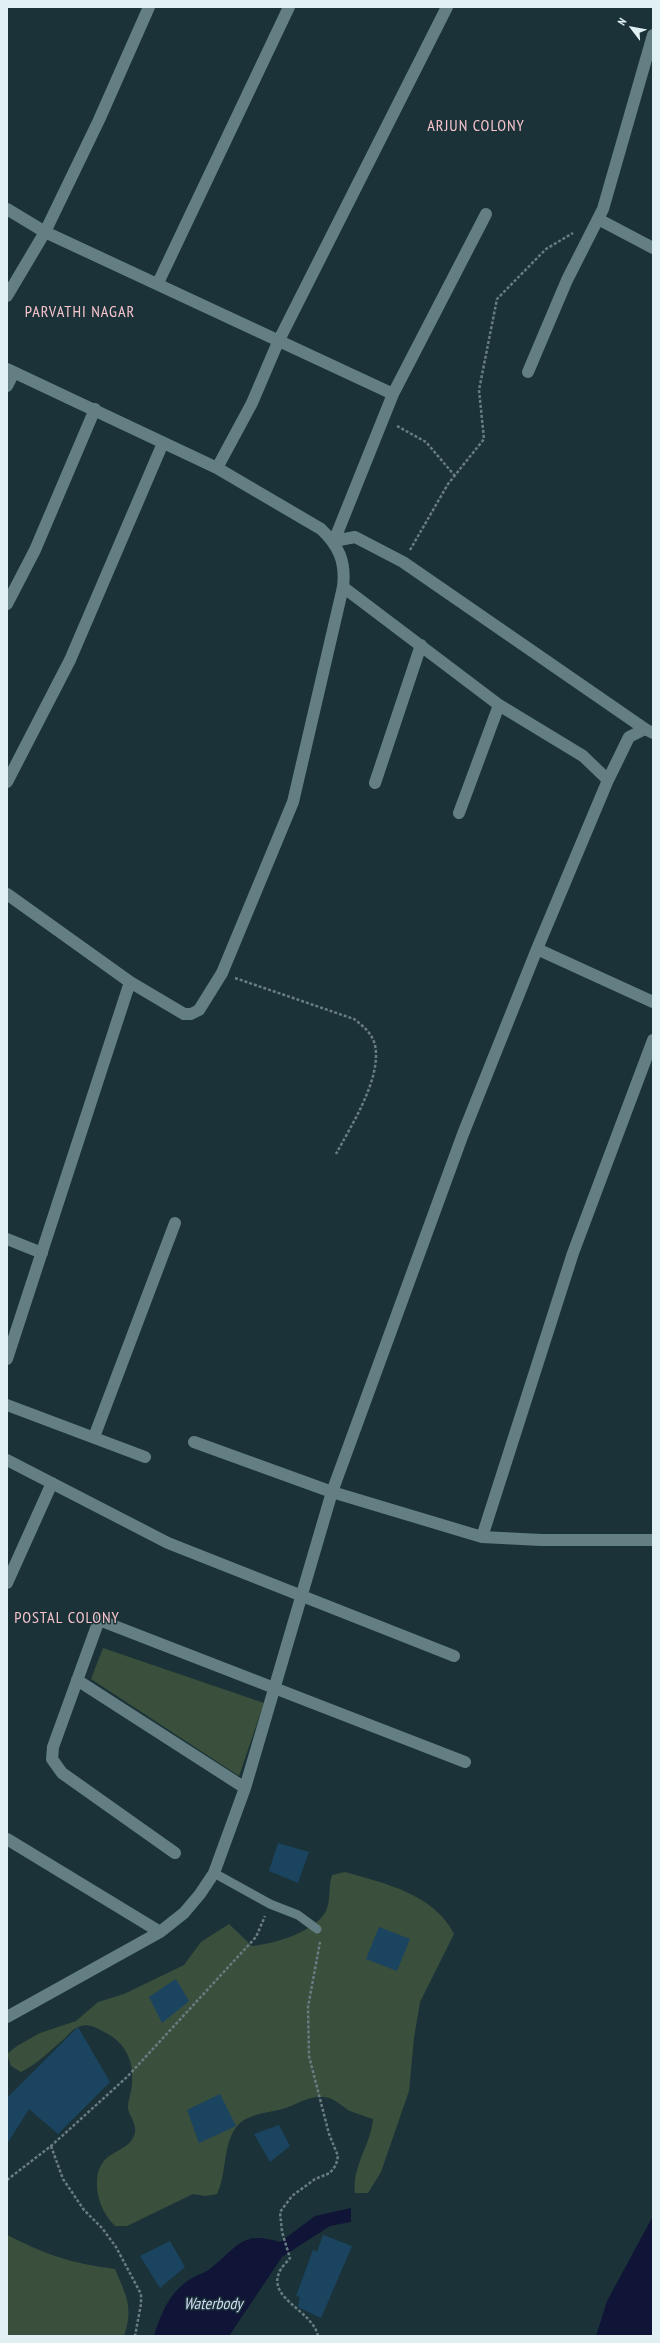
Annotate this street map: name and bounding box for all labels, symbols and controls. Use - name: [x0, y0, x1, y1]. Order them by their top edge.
- north arrow: [612, 8, 652, 48]
- text: N: [614, 15, 629, 28]
- district label: ARJUN COLONY: [427, 116, 525, 136]
- district label: PARVATHI NAGAR: [25, 302, 135, 322]
- district label: POSTAL COLONY: [14, 1608, 120, 1628]
- water label: Waterbody: [184, 2294, 242, 2314]

